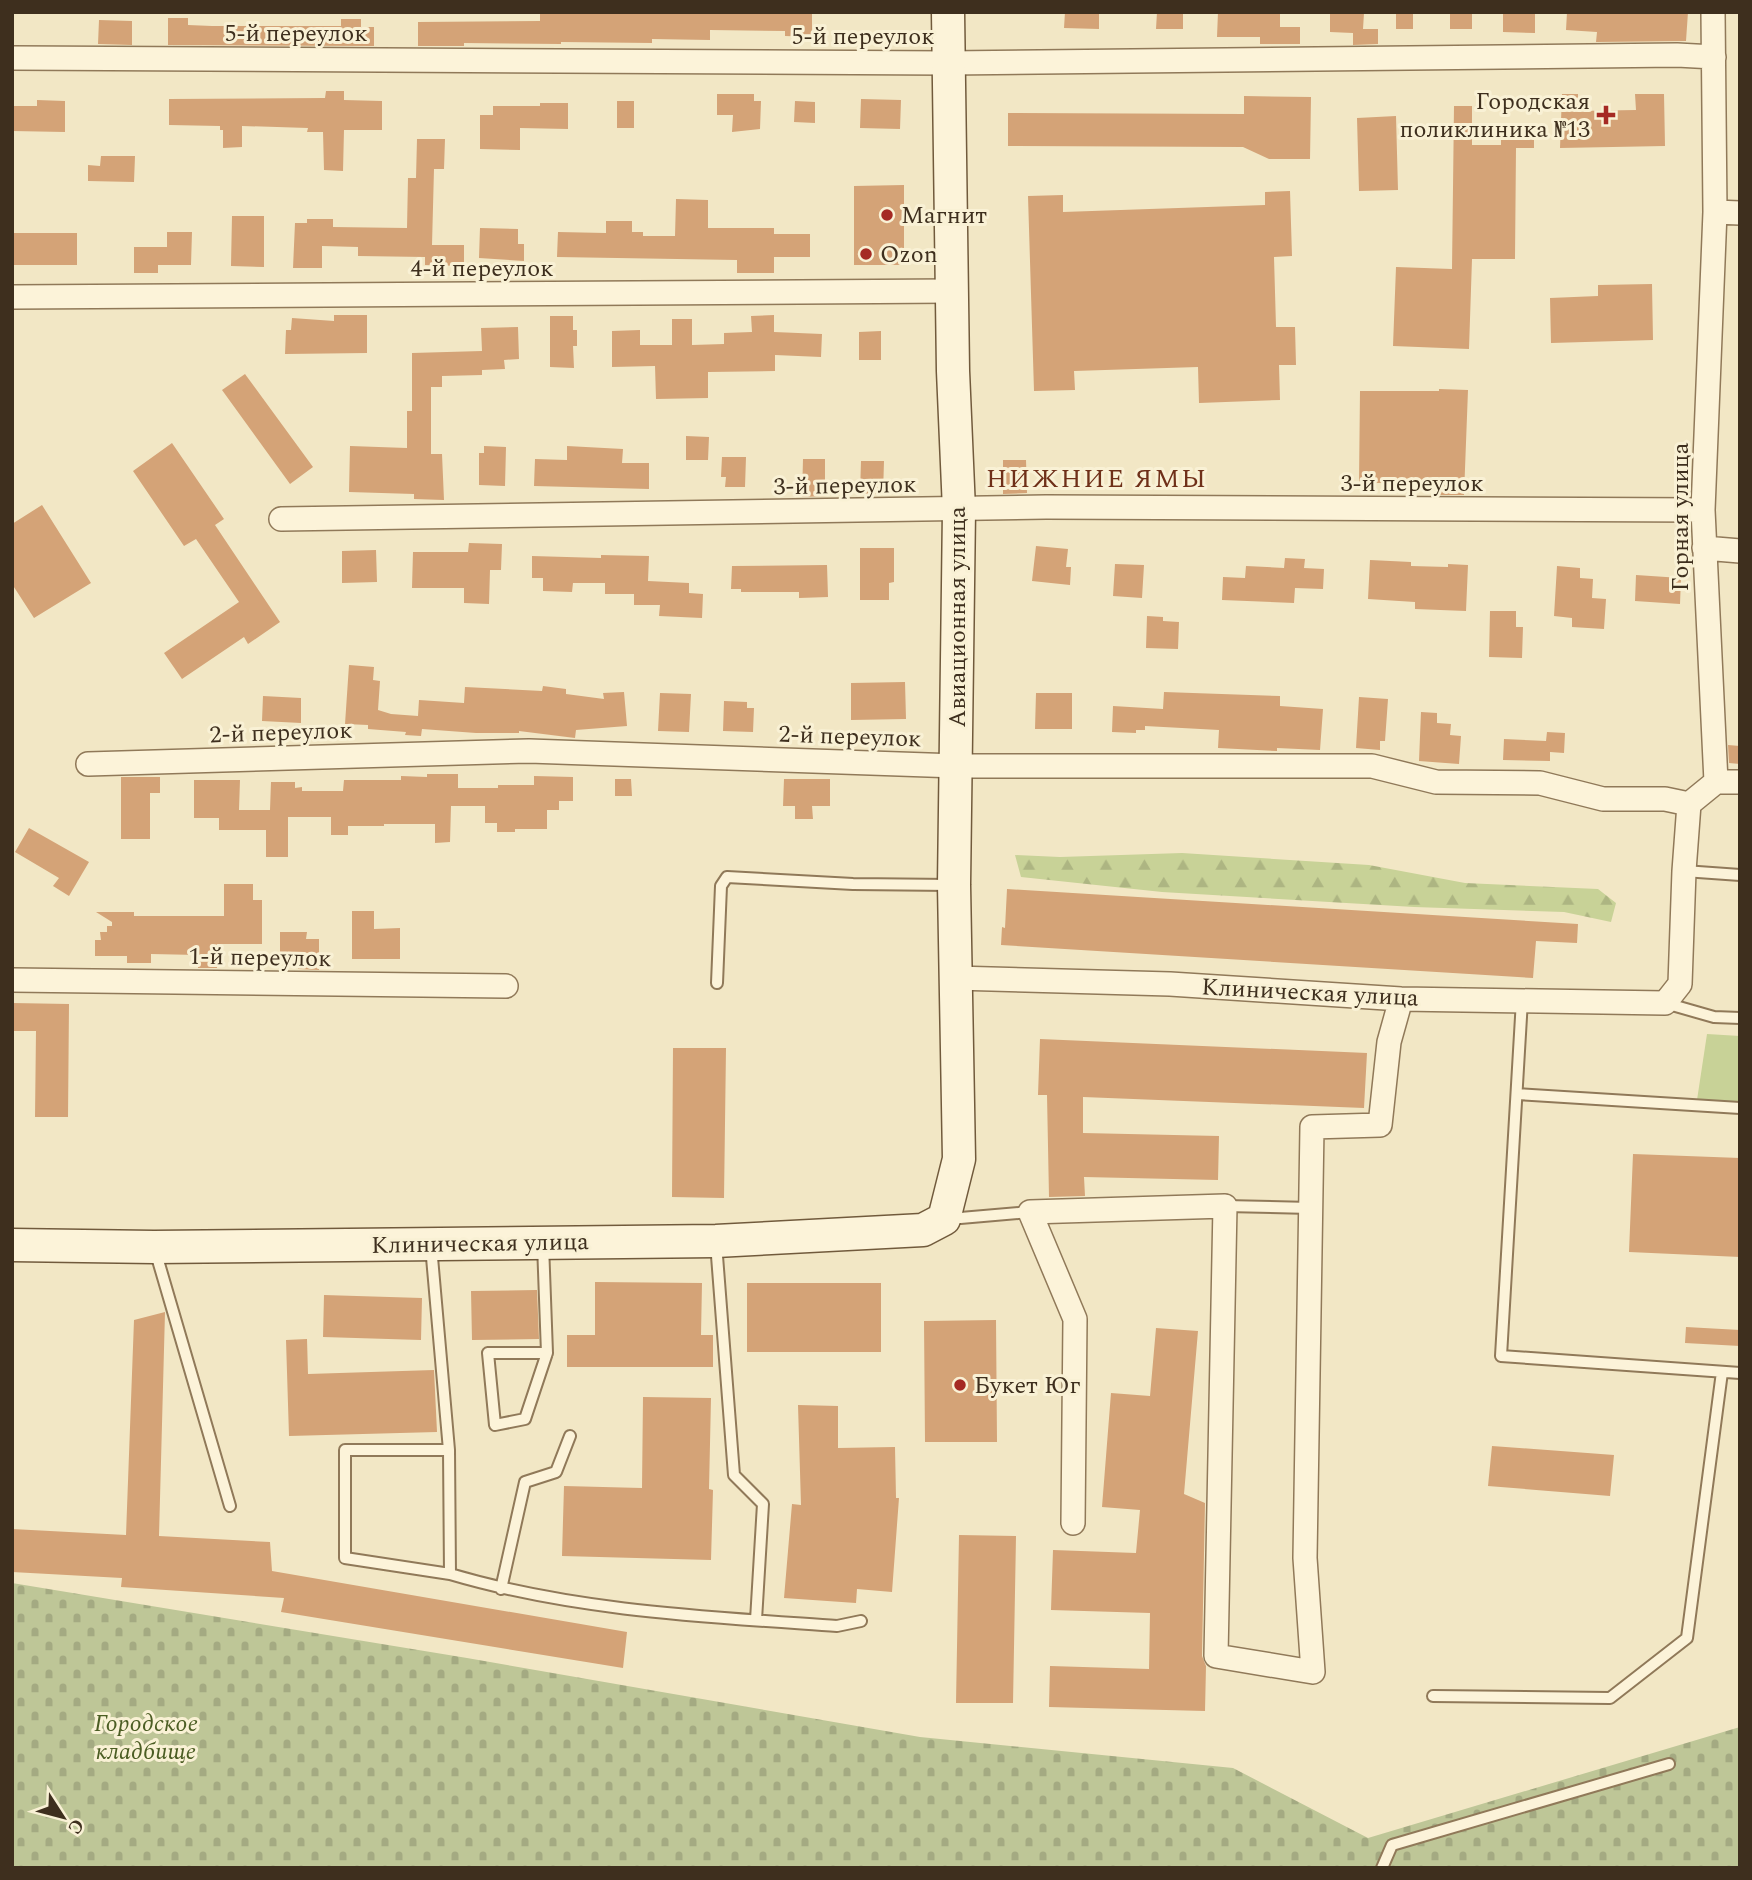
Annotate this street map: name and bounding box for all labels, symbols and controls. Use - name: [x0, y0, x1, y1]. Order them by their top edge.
- street label: 5-й переулок: [224, 16, 368, 52]
- street label: 5-й переулок: [791, 19, 935, 55]
- place label: Городская поликлиника №13: [1400, 84, 1590, 148]
- marker: Городская поликлиника №13: [1596, 105, 1616, 125]
- place label: Магнит: [901, 198, 987, 234]
- marker: Магнит: [879, 207, 895, 223]
- place label: Ozon: [880, 237, 938, 273]
- marker: Ozon: [858, 246, 874, 262]
- street label: 4-й переулок: [410, 251, 554, 287]
- street label: Горная улица: [1663, 442, 1699, 591]
- district label: НИЖНИЕ ЯМЫ: [986, 459, 1208, 499]
- street label: 3-й переулок: [1340, 466, 1484, 502]
- street label: 3-й переулок: [773, 467, 917, 505]
- street label: Авиационная улица: [940, 506, 976, 728]
- street label: 2-й переулок: [209, 713, 353, 753]
- street label: 2-й переулок: [778, 717, 922, 757]
- street label: 1-й переулок: [188, 939, 332, 977]
- street label: Клиническая улица: [1200, 969, 1420, 1017]
- street label: Клиническая улица: [371, 1224, 589, 1264]
- place label: Букет Юг: [974, 1368, 1080, 1404]
- marker: Букет Юг: [952, 1377, 968, 1393]
- park label: Городское кладбище: [94, 1706, 198, 1770]
- north arrow: [28, 1782, 98, 1852]
- text: С: [60, 1812, 91, 1840]

